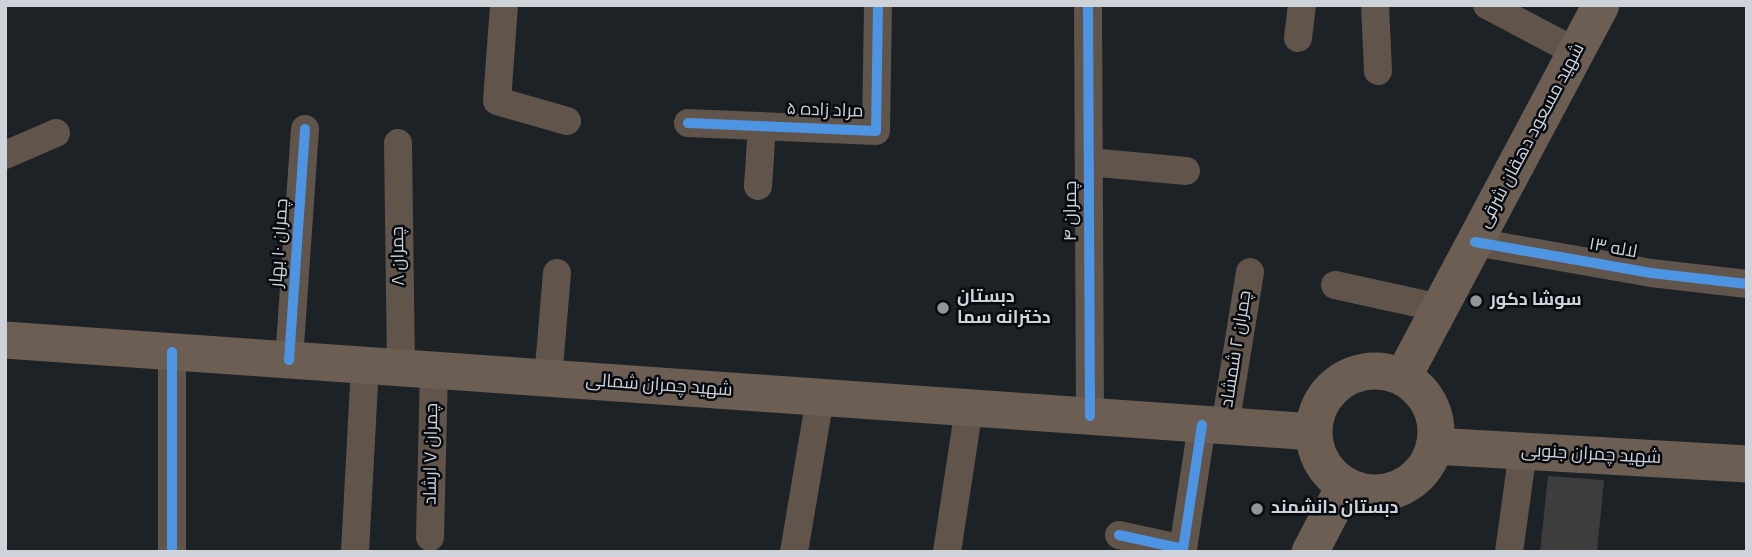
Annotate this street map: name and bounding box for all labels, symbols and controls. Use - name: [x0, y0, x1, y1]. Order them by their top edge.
- street label: شهید مسعود دهقان شرقی: [1474, 40, 1590, 232]
- street label: مراد زاده ۵: [786, 99, 864, 123]
- street label: چمران ۴: [1061, 181, 1083, 241]
- street label: چمران ۱۰ بهار: [266, 198, 294, 288]
- street label: چمران ۸: [388, 226, 410, 286]
- street label: لاله ۱۳: [1587, 234, 1639, 264]
- place label: دبستان دخترانه سما: [957, 287, 1051, 330]
- street label: چمران ۲ شمشاد: [1217, 289, 1257, 409]
- place label: سوشا دکور: [1490, 290, 1582, 312]
- marker: سوشا دکور: [1468, 293, 1484, 309]
- marker: دبستان دخترانه سما: [935, 300, 951, 316]
- street label: شهید چمران شمالی: [585, 370, 733, 402]
- street label: چمران ۷ ارشاد: [420, 403, 444, 505]
- street label: شهید چمران جنوبی: [1520, 441, 1662, 469]
- place label: دبستان دانشمند: [1271, 498, 1399, 520]
- marker: دبستان دانشمند: [1249, 501, 1265, 517]

